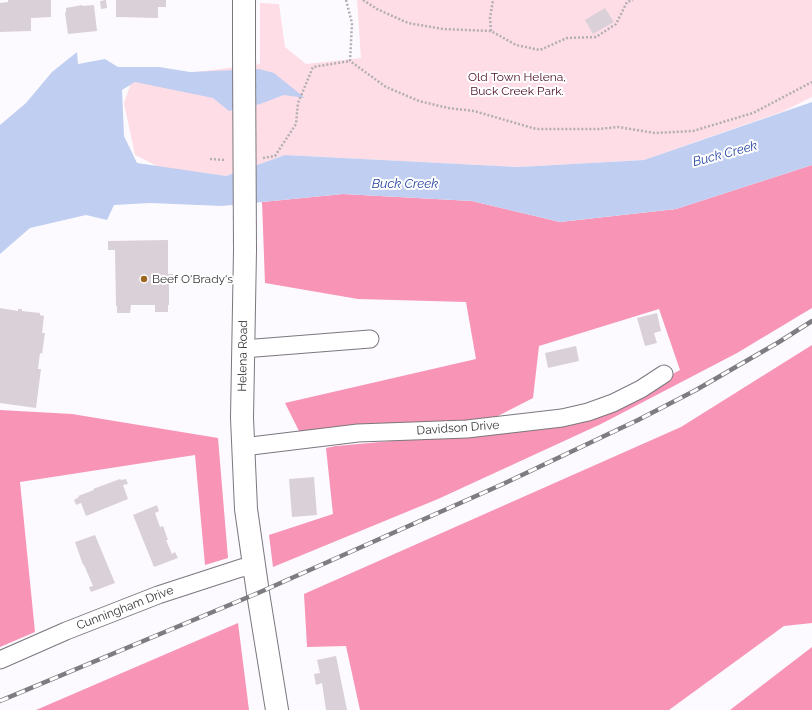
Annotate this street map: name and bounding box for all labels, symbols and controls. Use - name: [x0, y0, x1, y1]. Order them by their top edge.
- park label: Old Town Helena, Buck Creek Park.: [468, 70, 566, 98]
- water label: Buck Creek: [691, 138, 759, 170]
- water label: Buck Creek: [372, 176, 438, 192]
- place label: Beef O'Brady's: [152, 272, 233, 286]
- marker: Beef O'Brady's: [139, 274, 149, 284]
- street label: Helena Road: [235, 320, 251, 392]
- street label: Davidson Drive: [416, 418, 500, 438]
- street label: Cunningham Drive: [75, 583, 175, 633]

